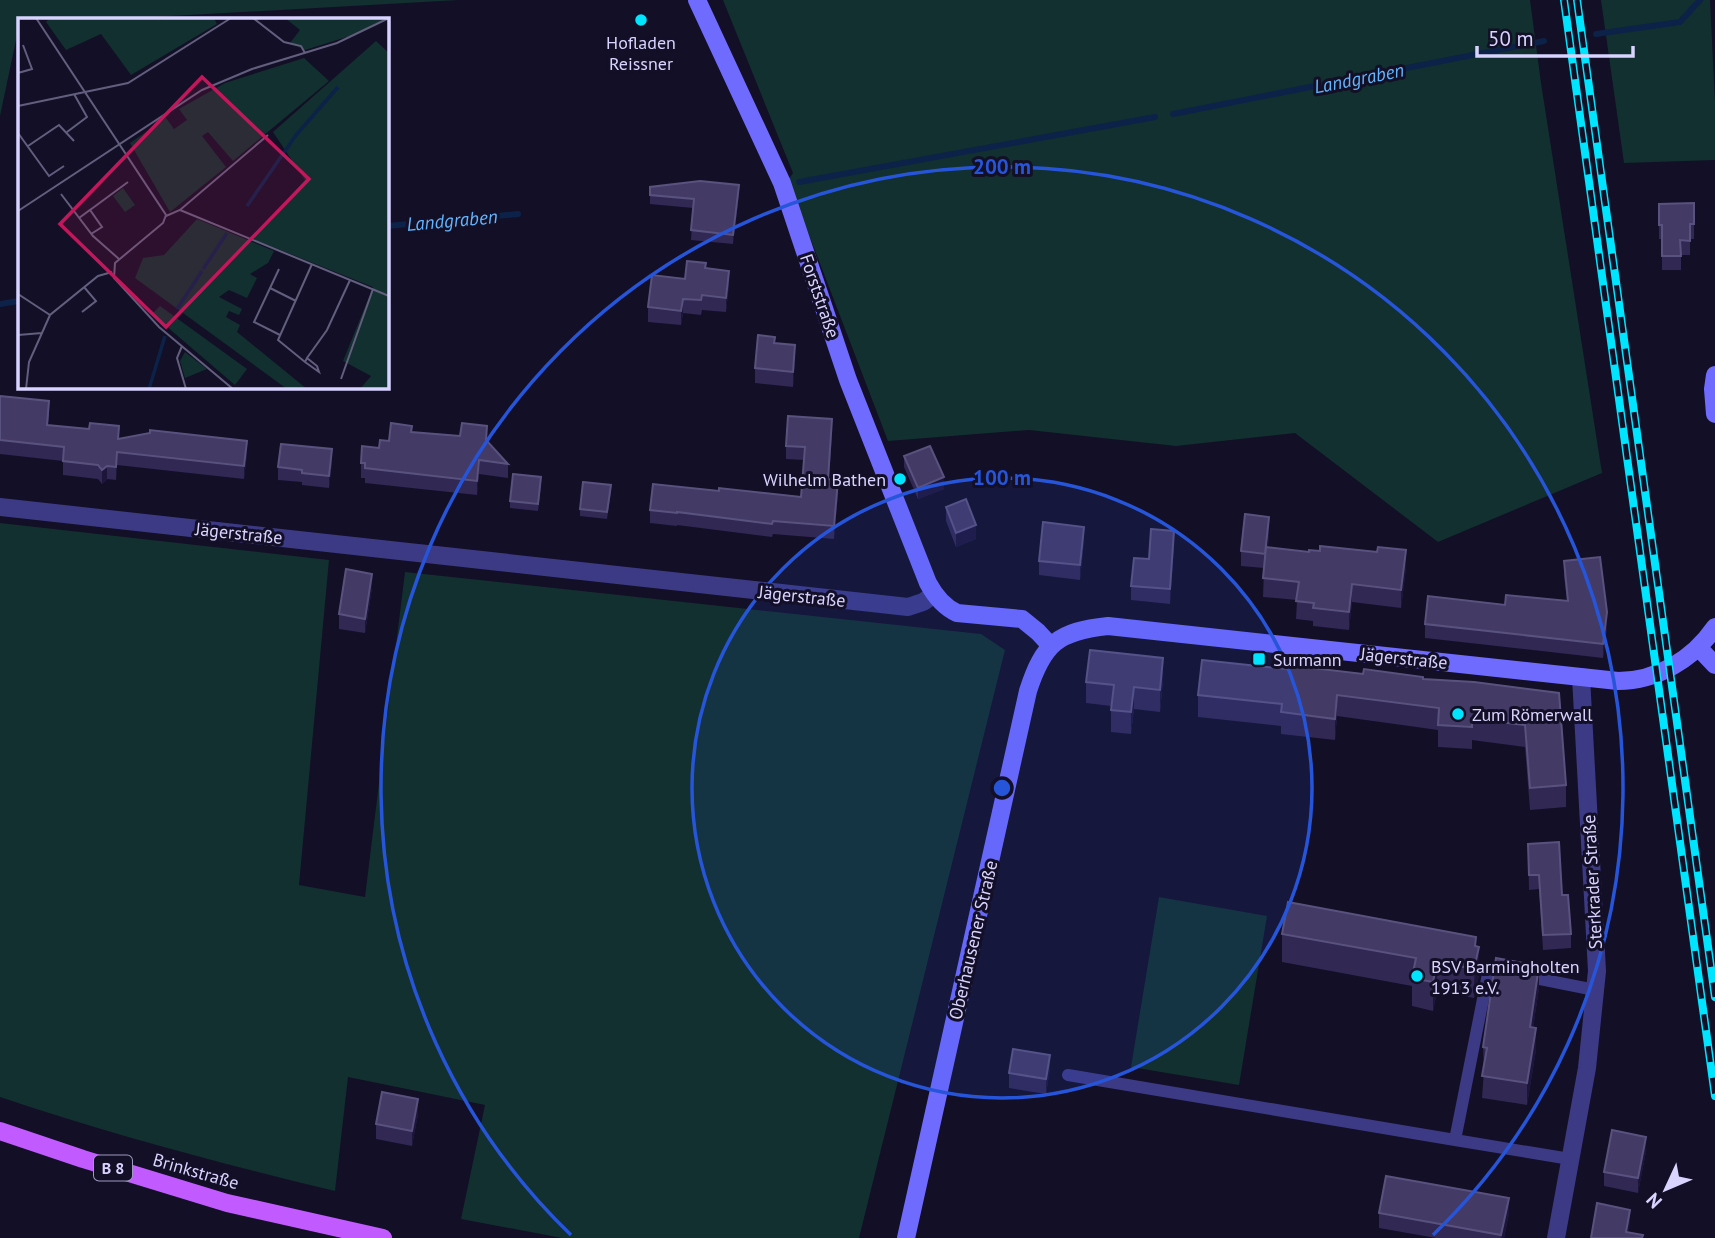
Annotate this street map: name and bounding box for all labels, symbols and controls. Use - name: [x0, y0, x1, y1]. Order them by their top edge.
- marker: Hofladen Reissner: [633, 12, 649, 28]
- scale bar: [1477, 14, 1633, 58]
- inset map: [18, 18, 388, 388]
- text: 50 m: [1488, 25, 1534, 52]
- place label: Hofladen Reissner: [606, 31, 676, 75]
- water label: Landgraben: [1312, 58, 1406, 98]
- text: 200 m: [973, 153, 1031, 180]
- water label: Landgraben: [406, 204, 499, 236]
- street label: Forststraße: [795, 251, 845, 341]
- text: 100 m: [973, 464, 1031, 491]
- place label: Wilhelm Bathen: [763, 468, 886, 491]
- marker: Wilhelm Bathen: [892, 471, 908, 487]
- street label: Jägerstraße: [193, 517, 284, 549]
- street label: Jägerstraße: [756, 580, 847, 612]
- street label: Jägerstraße: [1358, 642, 1449, 674]
- place label: Surmann: [1273, 648, 1342, 671]
- marker: Surmann: [1251, 651, 1267, 667]
- place label: Zum Römerwall: [1472, 703, 1593, 726]
- marker: Zum Römerwall: [1450, 706, 1466, 722]
- centre of rings: [990, 776, 1014, 800]
- street label: Sterkrader Straße: [1577, 814, 1607, 950]
- street label: Oberhausener Straße: [943, 858, 1003, 1022]
- place label: BSV Barmingholten 1913 e.V.: [1431, 955, 1580, 999]
- marker: BSV Barmingholten 1913 e.V.: [1409, 968, 1425, 984]
- street label: Brinkstraße: [150, 1148, 242, 1194]
- north arrow: [1631, 1154, 1701, 1224]
- road number: B 8: [94, 1156, 132, 1180]
- text: N: [1641, 1188, 1667, 1214]

